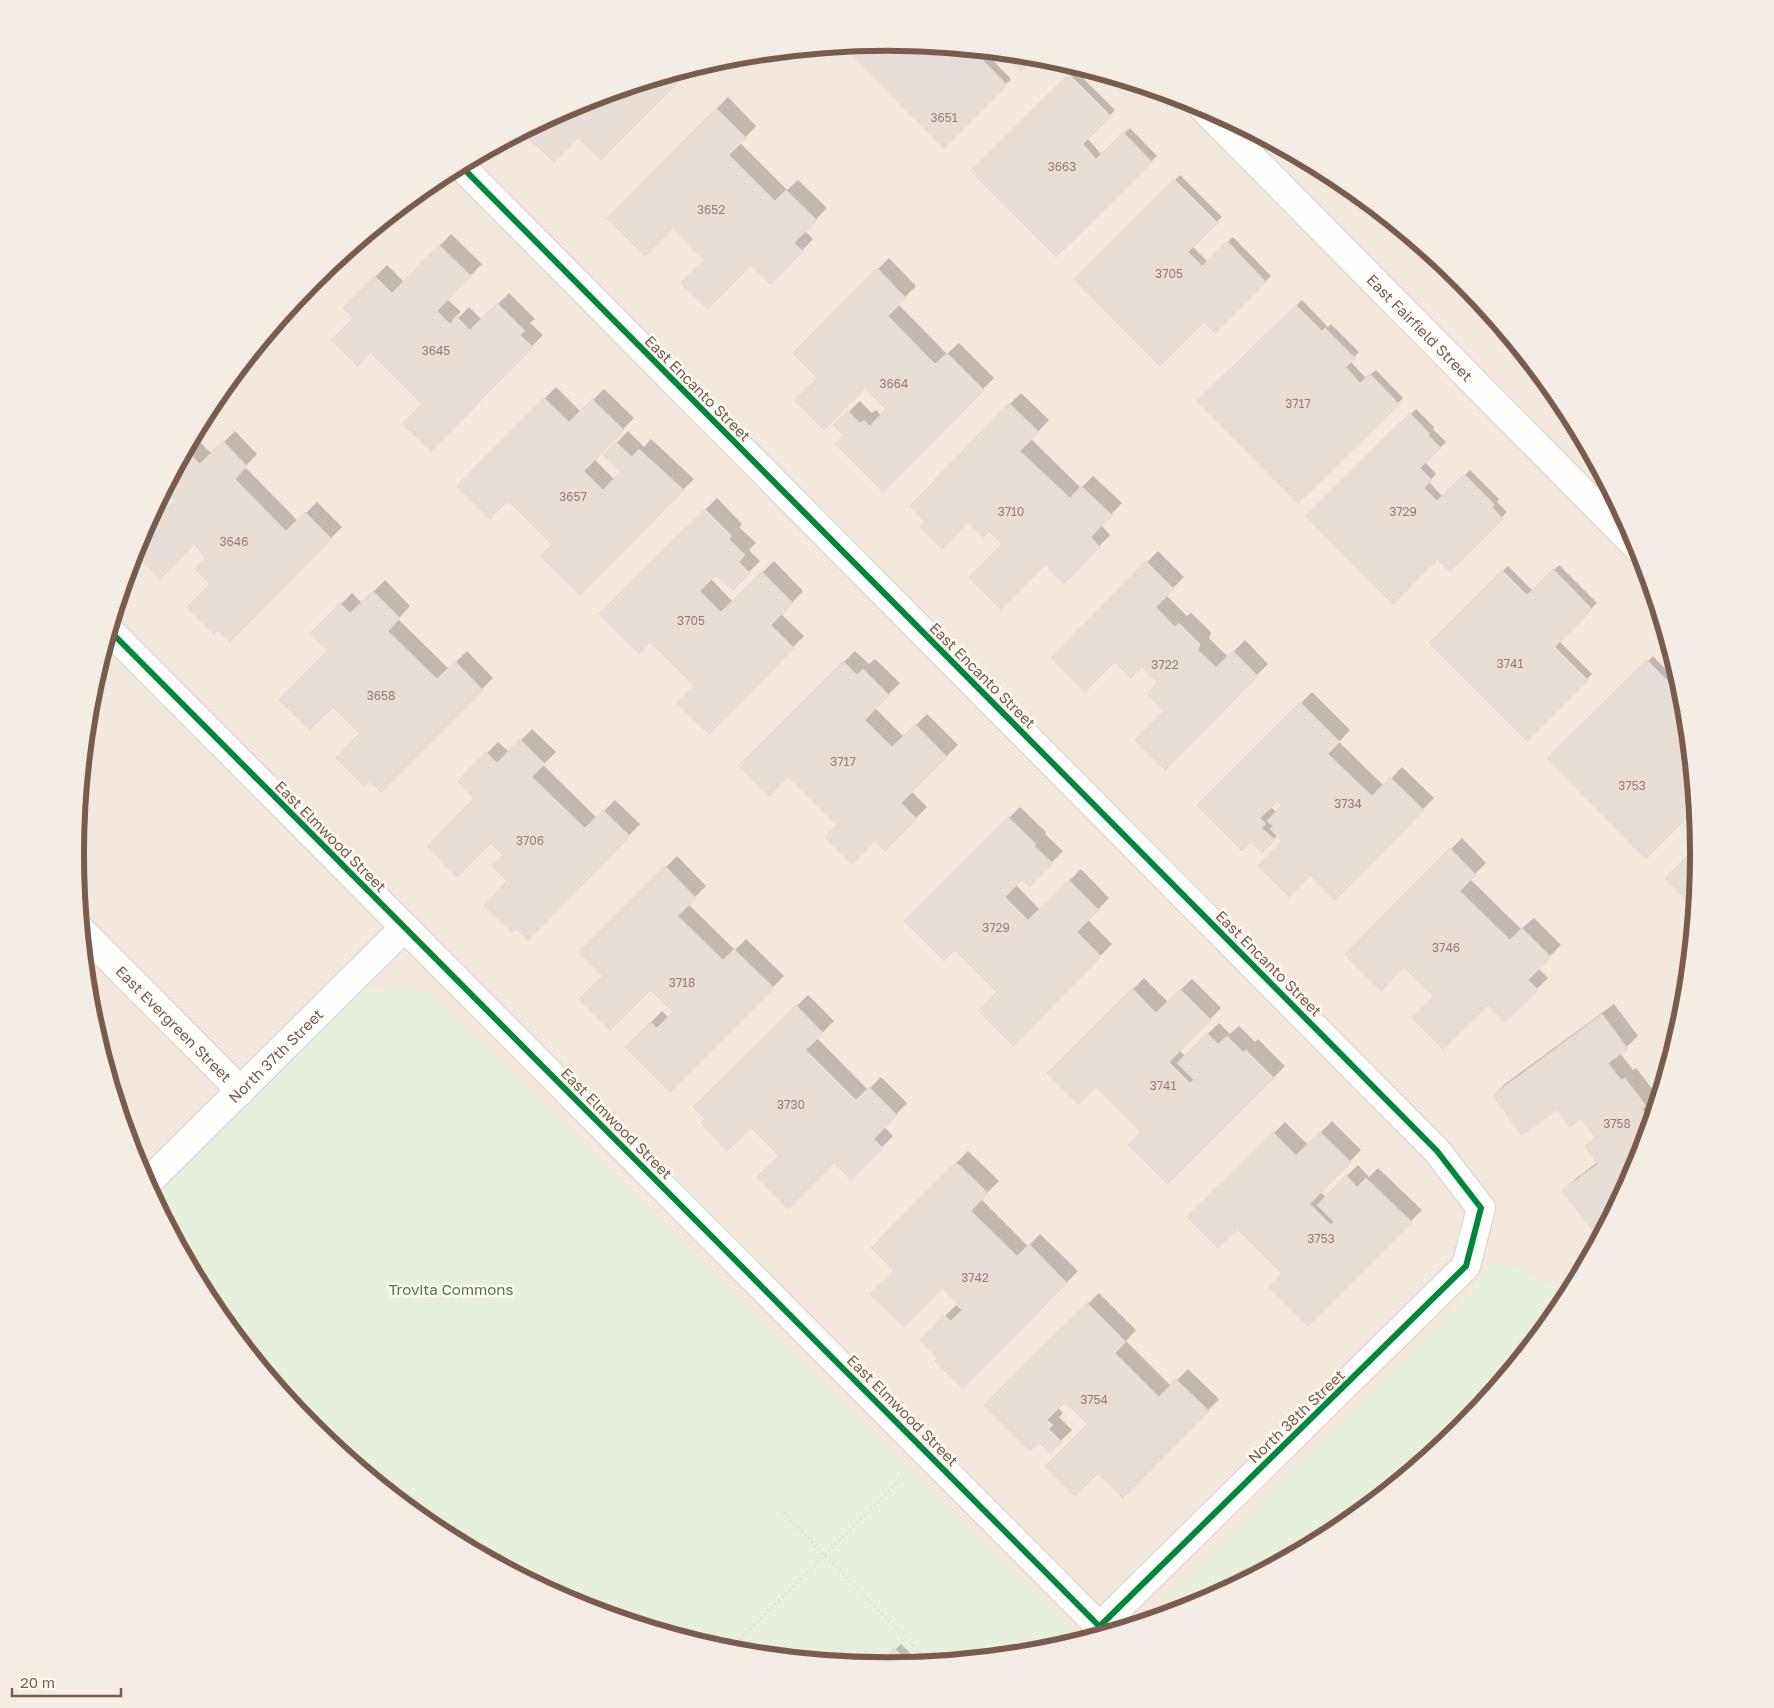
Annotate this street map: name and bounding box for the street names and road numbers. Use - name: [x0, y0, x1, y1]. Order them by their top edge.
- street label: East Fairfield Street: [1363, 270, 1477, 385]
- street label: East Encanto Street: [641, 331, 755, 445]
- street label: East Encanto Street: [926, 618, 1040, 732]
- street label: East Elmwood Street: [272, 777, 390, 895]
- street label: East Encanto Street: [1212, 906, 1326, 1020]
- street label: East Evergreen Street: [112, 962, 235, 1085]
- street label: North 37th Street: [224, 1005, 326, 1106]
- street label: East Elmwood Street: [558, 1064, 676, 1182]
- street label: East Elmwood Street: [844, 1351, 962, 1469]
- street label: North 38th Street: [1244, 1365, 1348, 1467]

